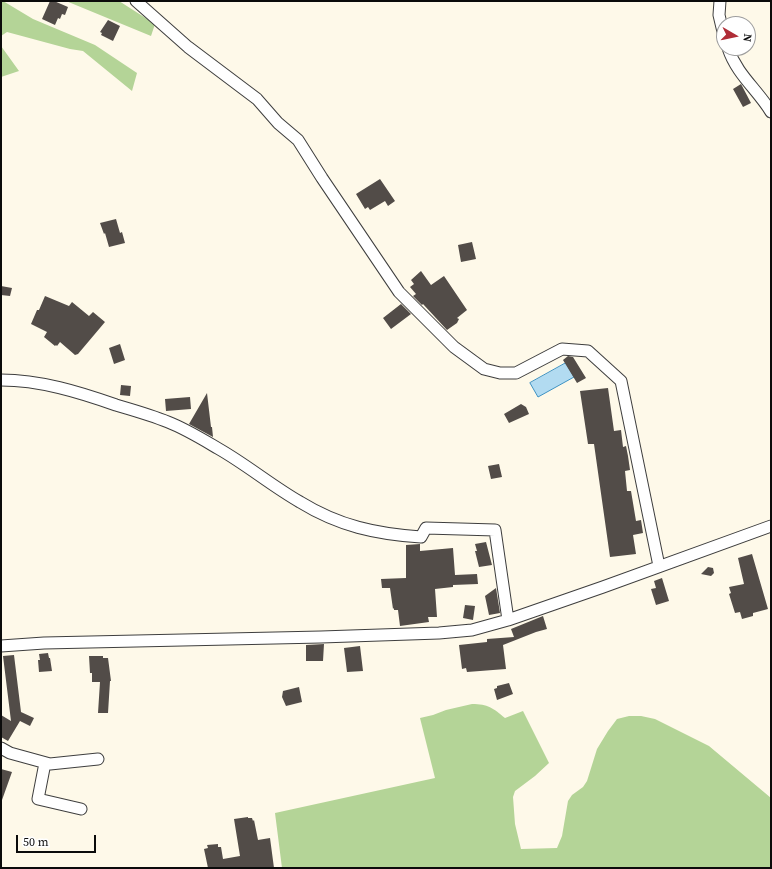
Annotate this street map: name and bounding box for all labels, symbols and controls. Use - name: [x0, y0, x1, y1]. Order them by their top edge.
- north arrow: [716, 16, 756, 56]
- text: N: [739, 33, 755, 43]
- scale bar: [18, 827, 98, 853]
- text: 50 m: [23, 834, 49, 850]

